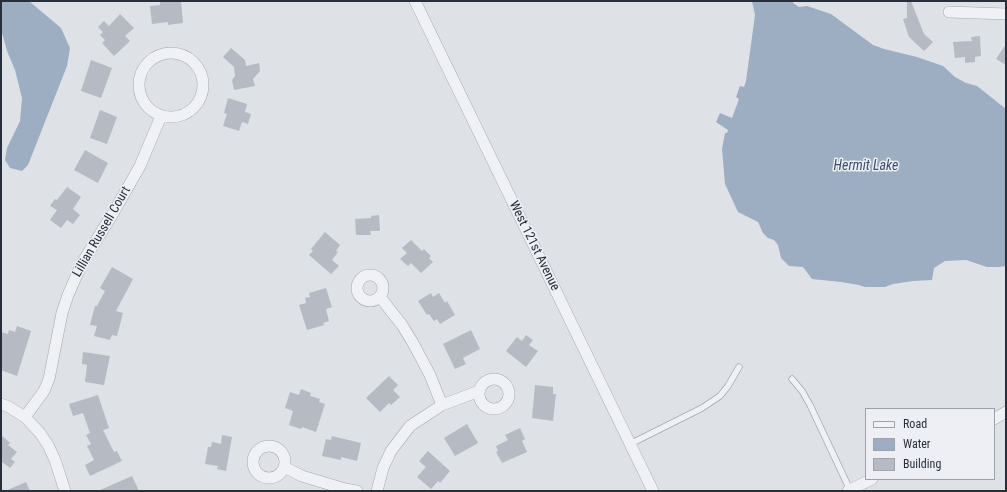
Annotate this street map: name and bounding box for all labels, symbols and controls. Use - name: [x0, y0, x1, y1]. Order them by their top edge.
- water label: Hermit Lake: [834, 158, 898, 174]
- street label: Lillian Russell Court: [70, 184, 134, 280]
- street label: West 121st Avenue: [506, 199, 562, 293]
- legend: [865, 408, 995, 480]
- text: Road: [903, 417, 927, 431]
- text: Water: [903, 437, 931, 451]
- text: Building: [903, 457, 941, 471]

